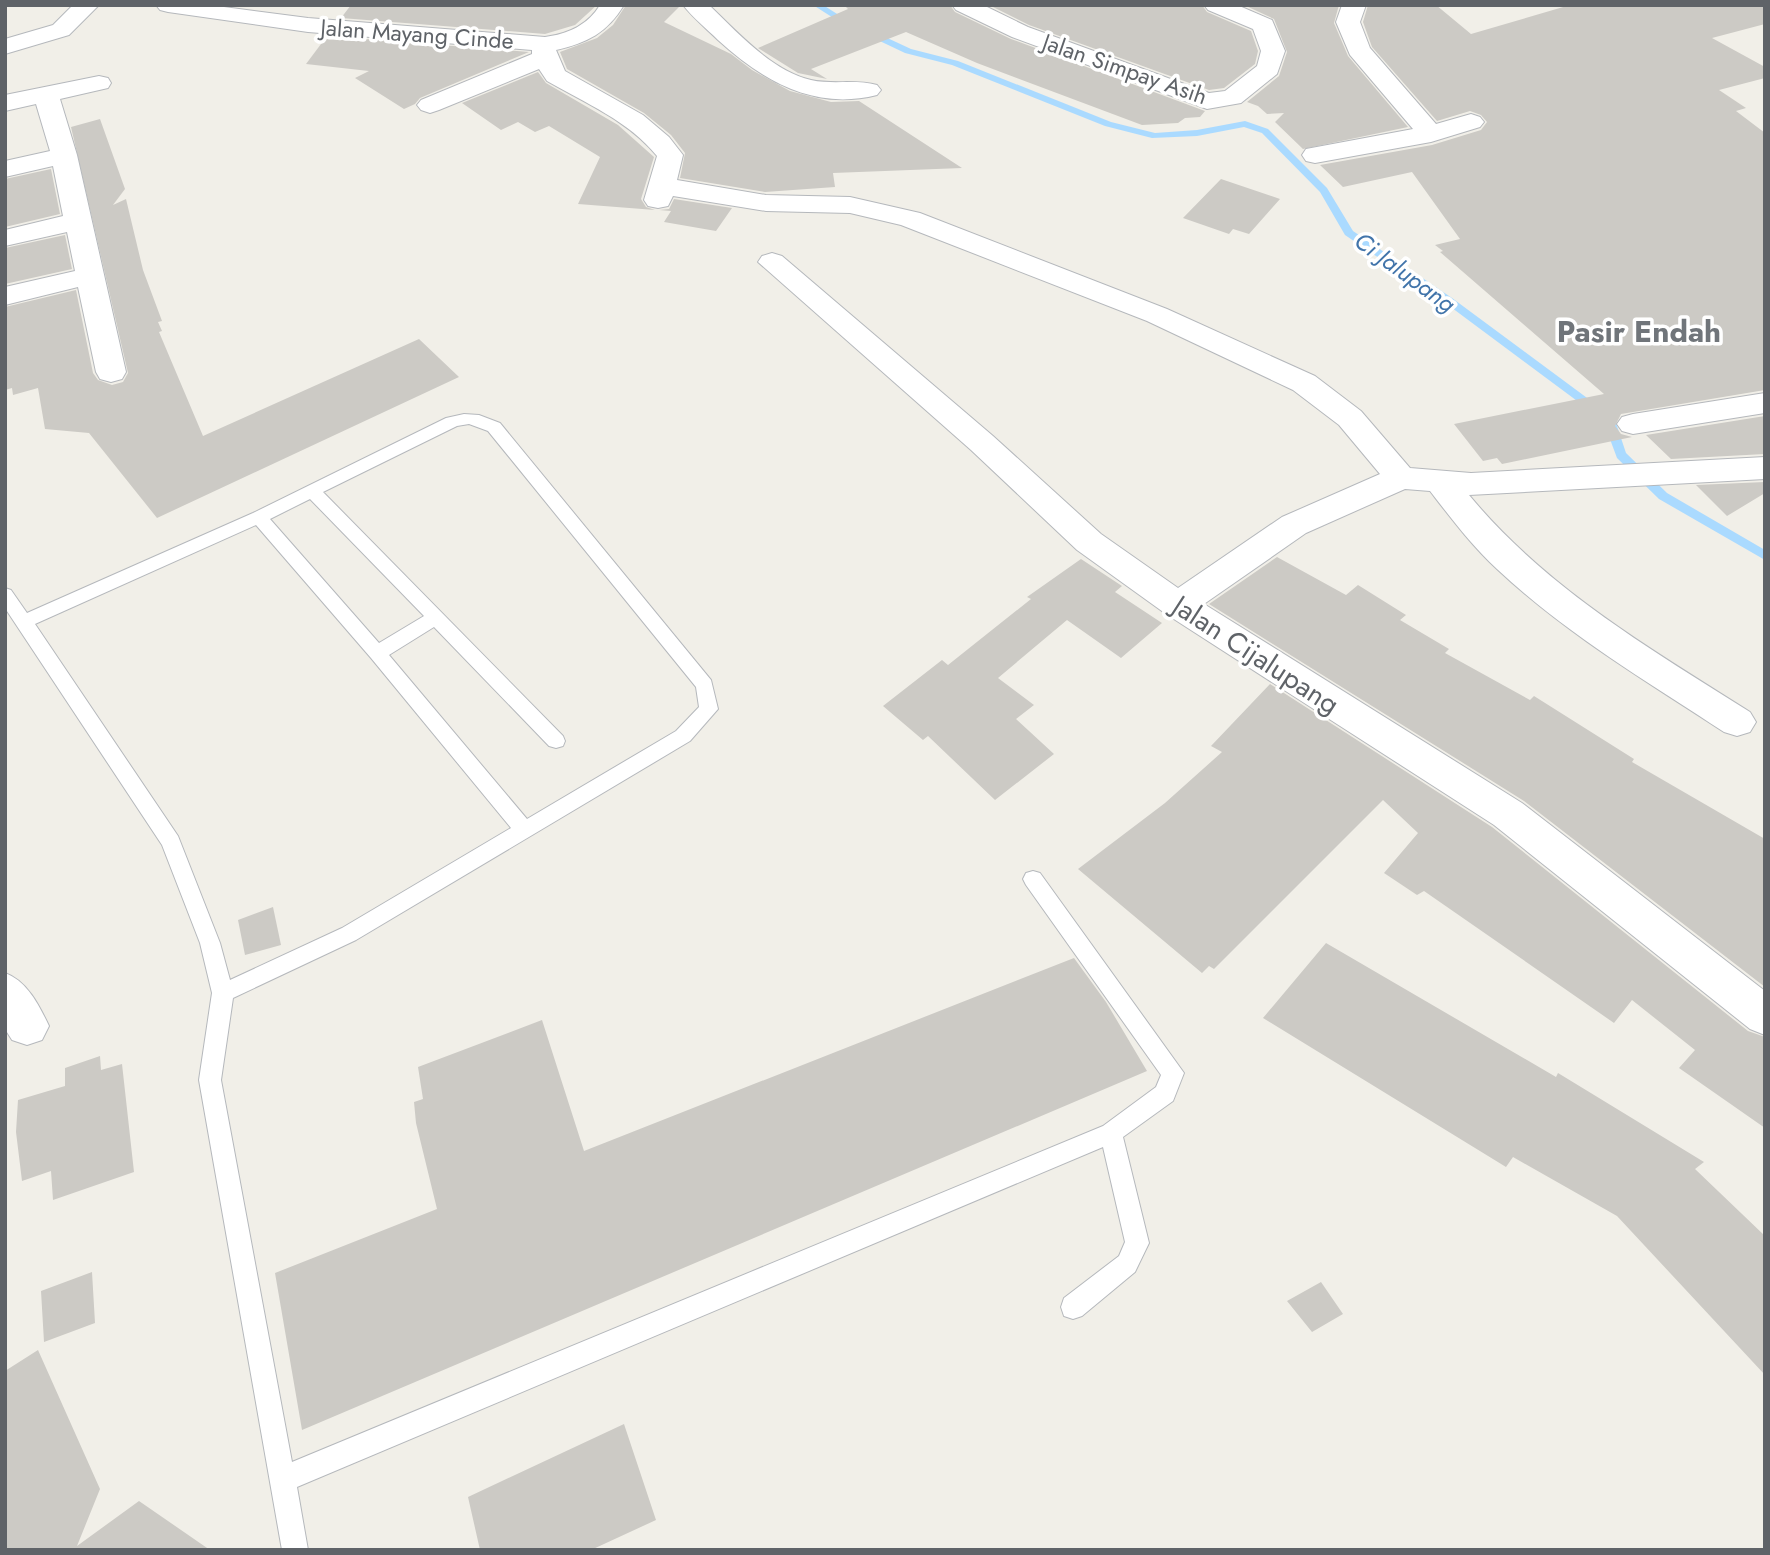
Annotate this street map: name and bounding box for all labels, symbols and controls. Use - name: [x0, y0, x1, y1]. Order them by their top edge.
- street label: Jalan Mayang Cinde: [316, 10, 515, 58]
- street label: Jalan Simpay Asih: [1035, 24, 1212, 113]
- water label: Ci Jalupang: [1347, 223, 1463, 321]
- district label: Pasir Endah: [1557, 310, 1721, 353]
- street label: Jalan Cijalupang: [1161, 584, 1347, 724]

